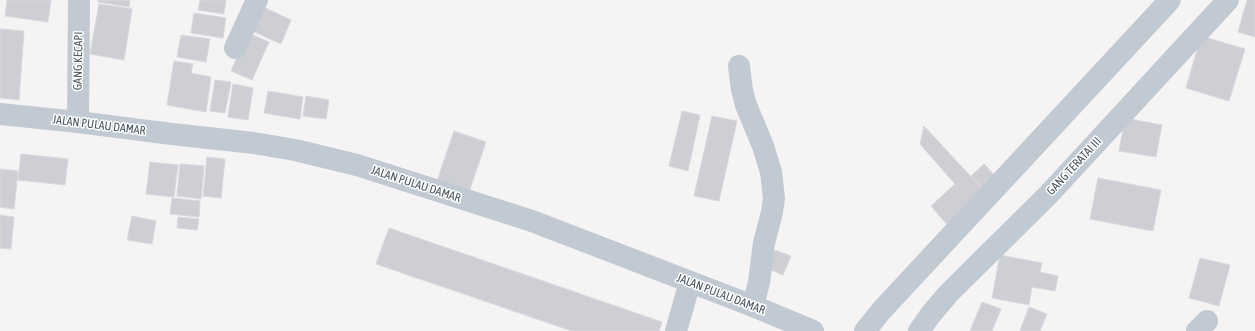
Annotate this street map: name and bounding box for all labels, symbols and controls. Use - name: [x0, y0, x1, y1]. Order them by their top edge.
- street label: GANG KECAPI: [70, 32, 86, 90]
- street label: JALAN PULAU DAMAR: [52, 112, 146, 138]
- street label: GANG TERATAI III: [1044, 134, 1104, 198]
- street label: JALAN PULAU DAMAR: [369, 163, 463, 205]
- street label: JALAN PULAU DAMAR: [675, 271, 767, 317]

